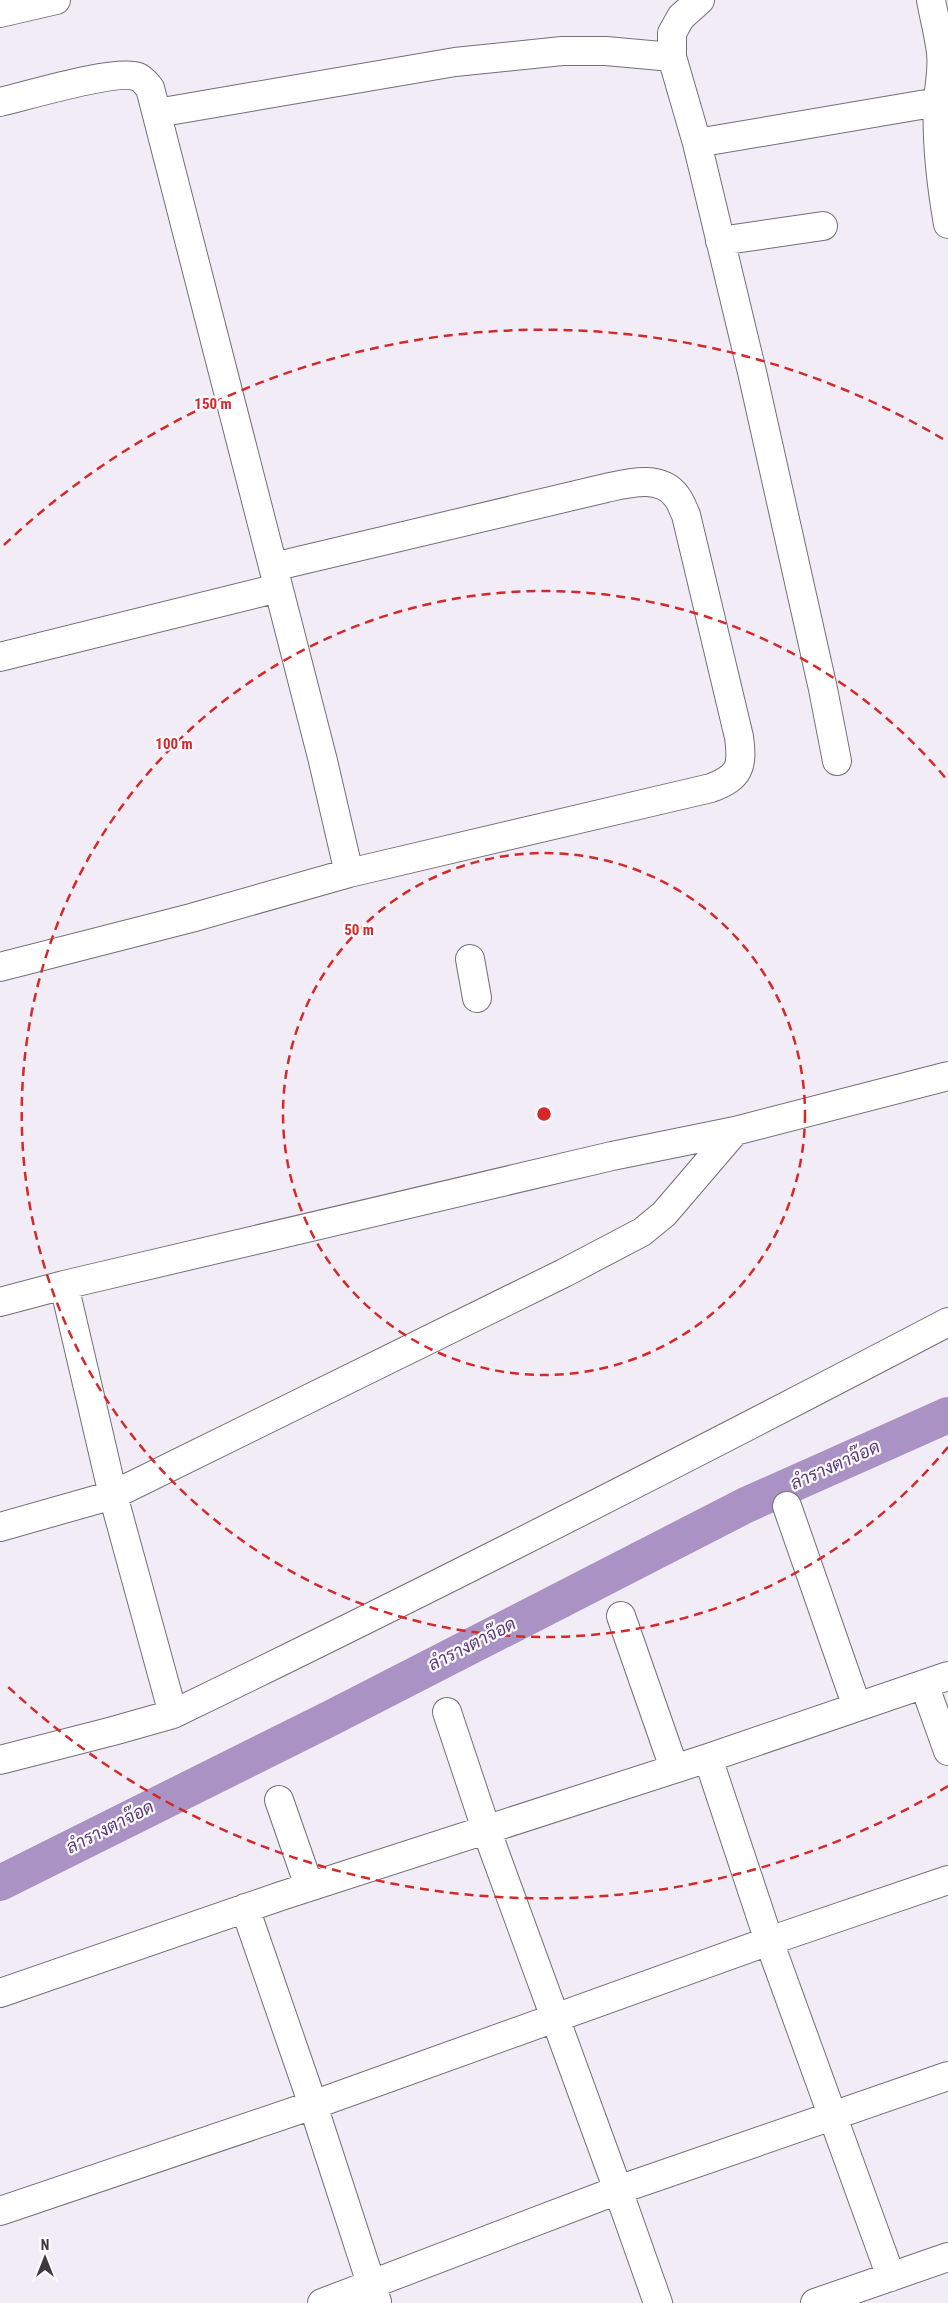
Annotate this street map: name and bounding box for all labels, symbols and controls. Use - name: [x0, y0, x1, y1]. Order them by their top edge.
- text: 150 m: [194, 395, 232, 413]
- text: 100 m: [155, 735, 193, 753]
- text: 50 m: [344, 921, 374, 939]
- centre of rings: [535, 1105, 553, 1123]
- water label: ลำรางตาจ๊อด: [786, 1435, 883, 1494]
- water label: ลำรางตาจ๊อด: [424, 1612, 519, 1675]
- water label: ลำรางตาจ๊อด: [62, 1795, 157, 1858]
- north arrow: [20, 2233, 70, 2283]
- text: N: [41, 2237, 49, 2253]

